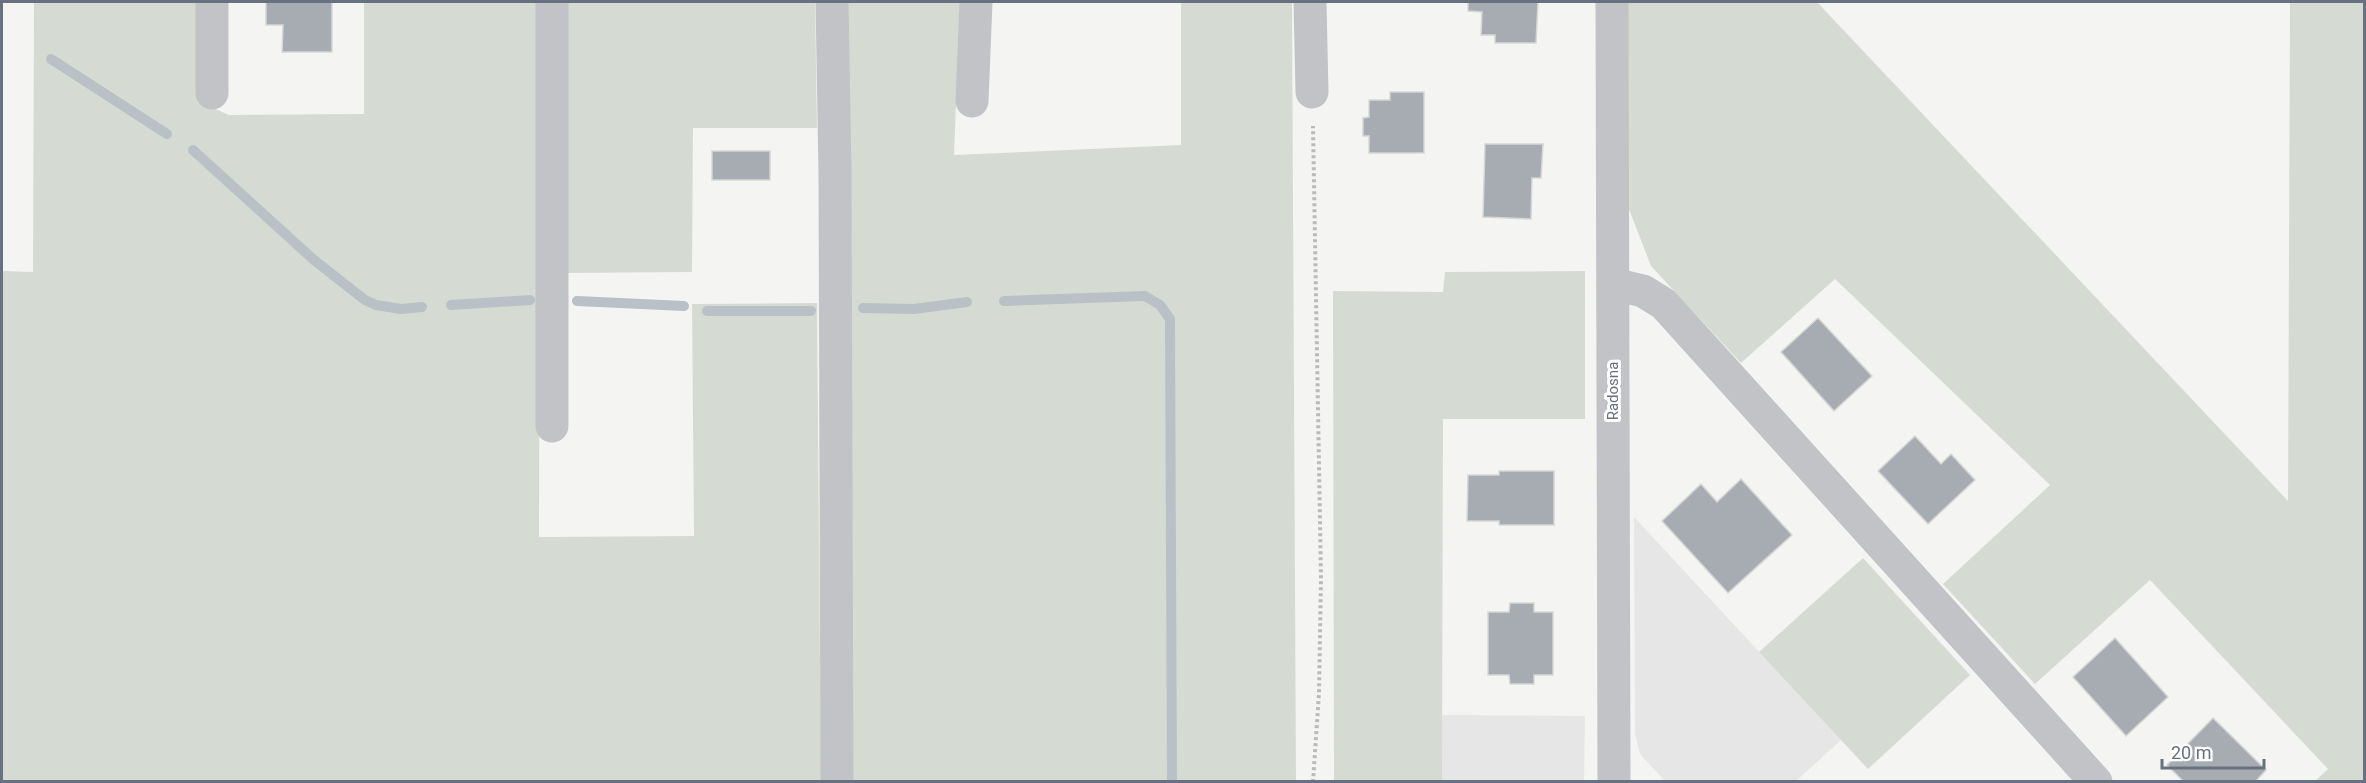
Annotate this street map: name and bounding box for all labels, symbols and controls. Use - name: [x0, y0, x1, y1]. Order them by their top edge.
- street label: Radosna: [1604, 362, 1622, 420]
- scale bar: [2162, 732, 2264, 770]
- text: 20 m: [2171, 742, 2211, 763]

